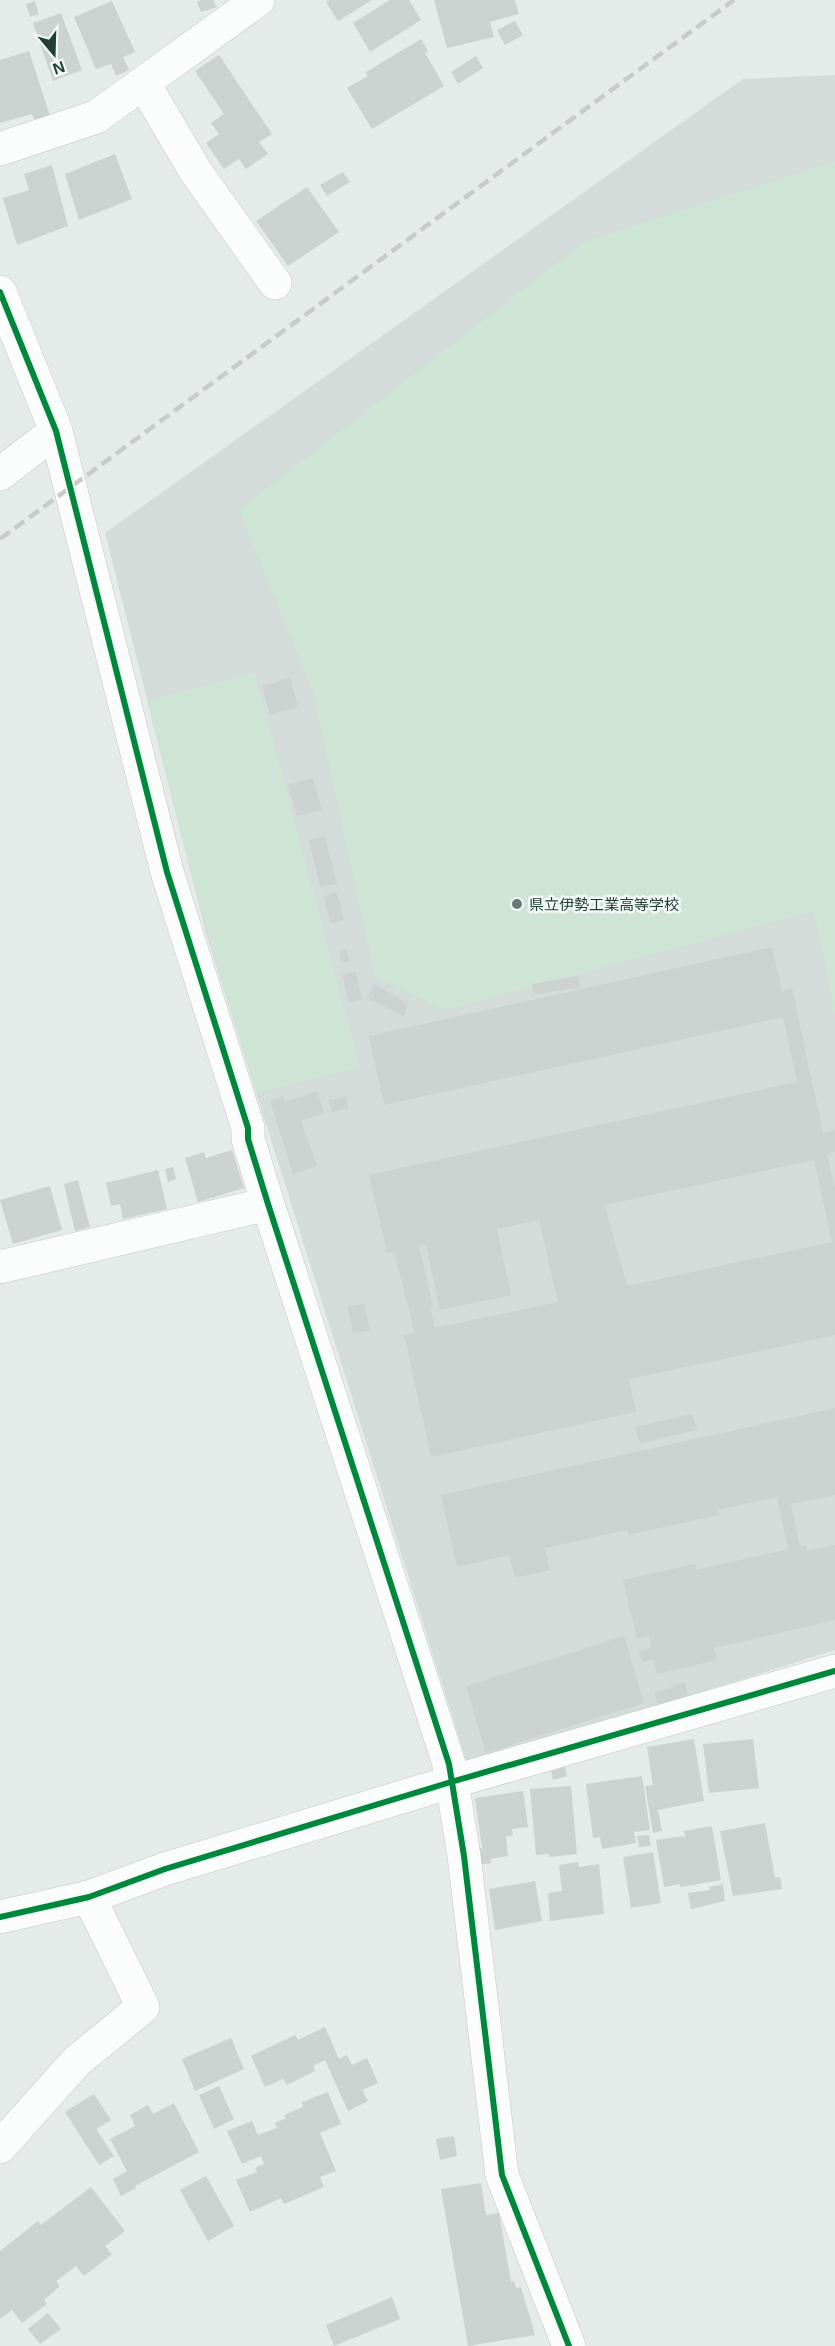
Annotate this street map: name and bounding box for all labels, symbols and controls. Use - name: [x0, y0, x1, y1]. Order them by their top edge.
- north arrow: [24, 24, 84, 84]
- text: N: [50, 58, 67, 78]
- place label: 県立伊勢工業高等学校: [529, 896, 679, 913]
- marker: 県立伊勢工業高等学校: [510, 897, 524, 911]

